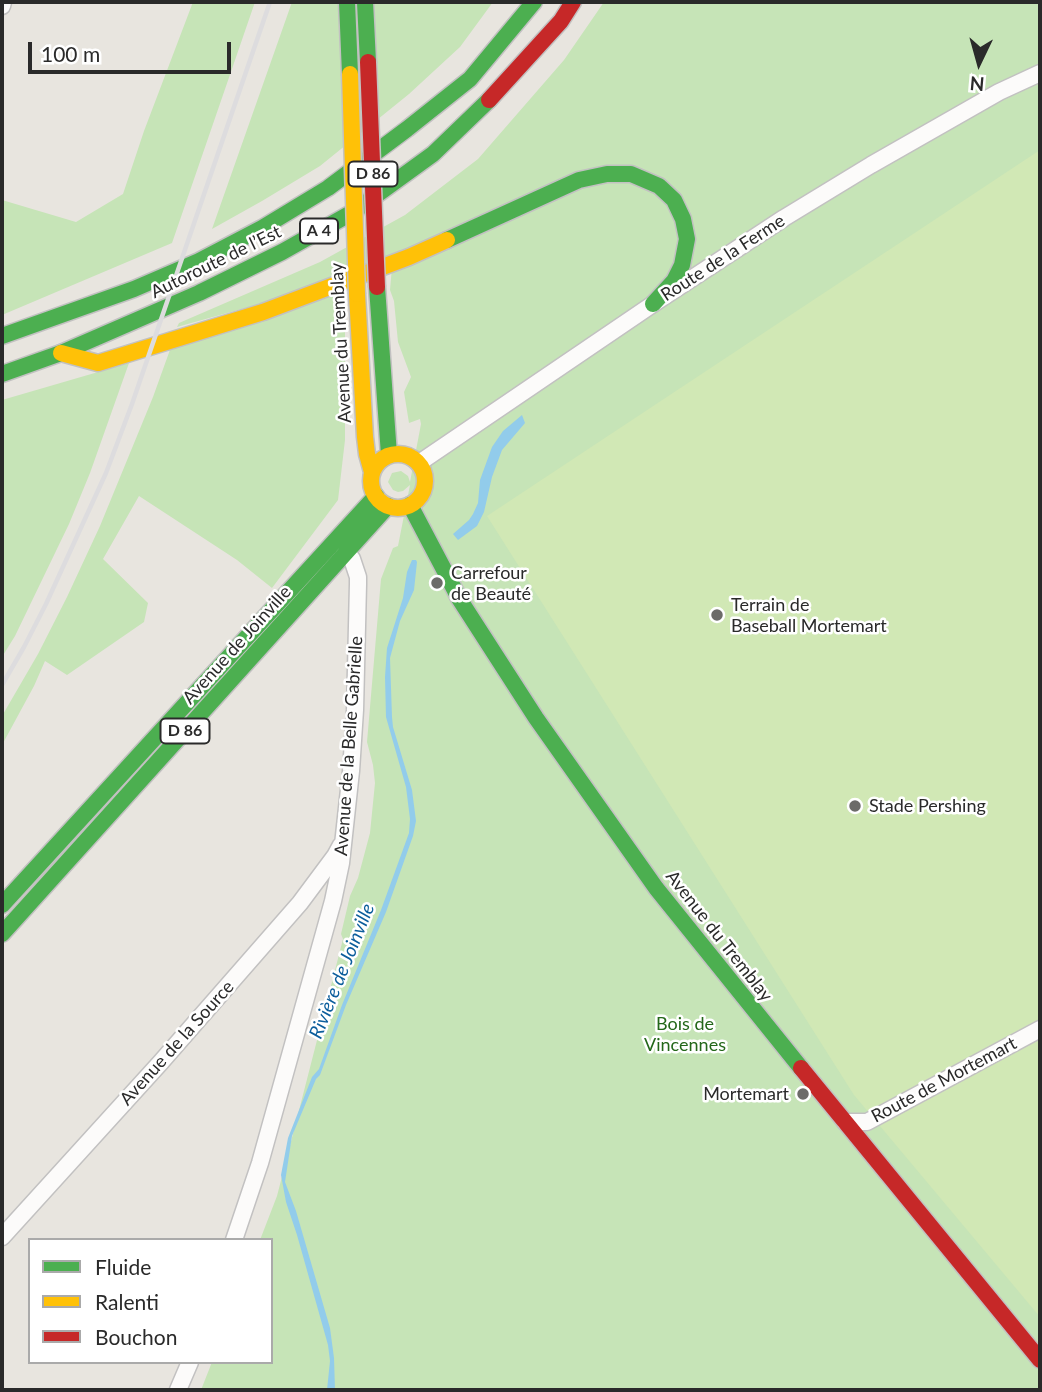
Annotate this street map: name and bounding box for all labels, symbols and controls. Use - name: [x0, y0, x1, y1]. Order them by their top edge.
- scale bar: [32, 28, 234, 72]
- north arrow: [944, 28, 1014, 98]
- text: 100 m: [41, 41, 100, 66]
- text: N: [969, 72, 985, 97]
- road number: D 86: [348, 162, 398, 186]
- street label: Route de la Ferme: [657, 210, 789, 306]
- road number: A 4: [300, 218, 338, 244]
- street label: Autoroute de l’Est: [147, 221, 285, 303]
- street label: Avenue du Tremblay: [326, 262, 356, 424]
- place label: Carrefour de Beauté: [451, 562, 531, 604]
- marker: Carrefour de Beauté: [429, 575, 445, 591]
- street label: Avenue de Joinville: [178, 581, 296, 709]
- place label: Terrain de Baseball Mortemart: [731, 594, 887, 636]
- marker: Terrain de Baseball Mortemart: [709, 607, 725, 623]
- street label: Avenue de la Belle Gabrielle: [331, 635, 367, 857]
- road number: D 86: [160, 718, 210, 744]
- place label: Stade Pershing: [869, 795, 986, 817]
- marker: Stade Pershing: [847, 798, 863, 814]
- street label: Avenue du Tremblay: [661, 866, 777, 1006]
- water label: Rivière de Joinville: [305, 900, 379, 1042]
- street label: Avenue de la Source: [115, 976, 239, 1110]
- park label: Bois de Vincennes: [644, 1013, 726, 1056]
- street label: Route de Mortemart: [868, 1033, 1020, 1127]
- place label: Mortemart: [703, 1083, 789, 1105]
- marker: Mortemart: [795, 1086, 811, 1102]
- legend: [28, 1238, 273, 1364]
- text: Fluide: [95, 1254, 151, 1279]
- text: Ralenti: [95, 1289, 159, 1314]
- text: Bouchon: [95, 1324, 177, 1349]

